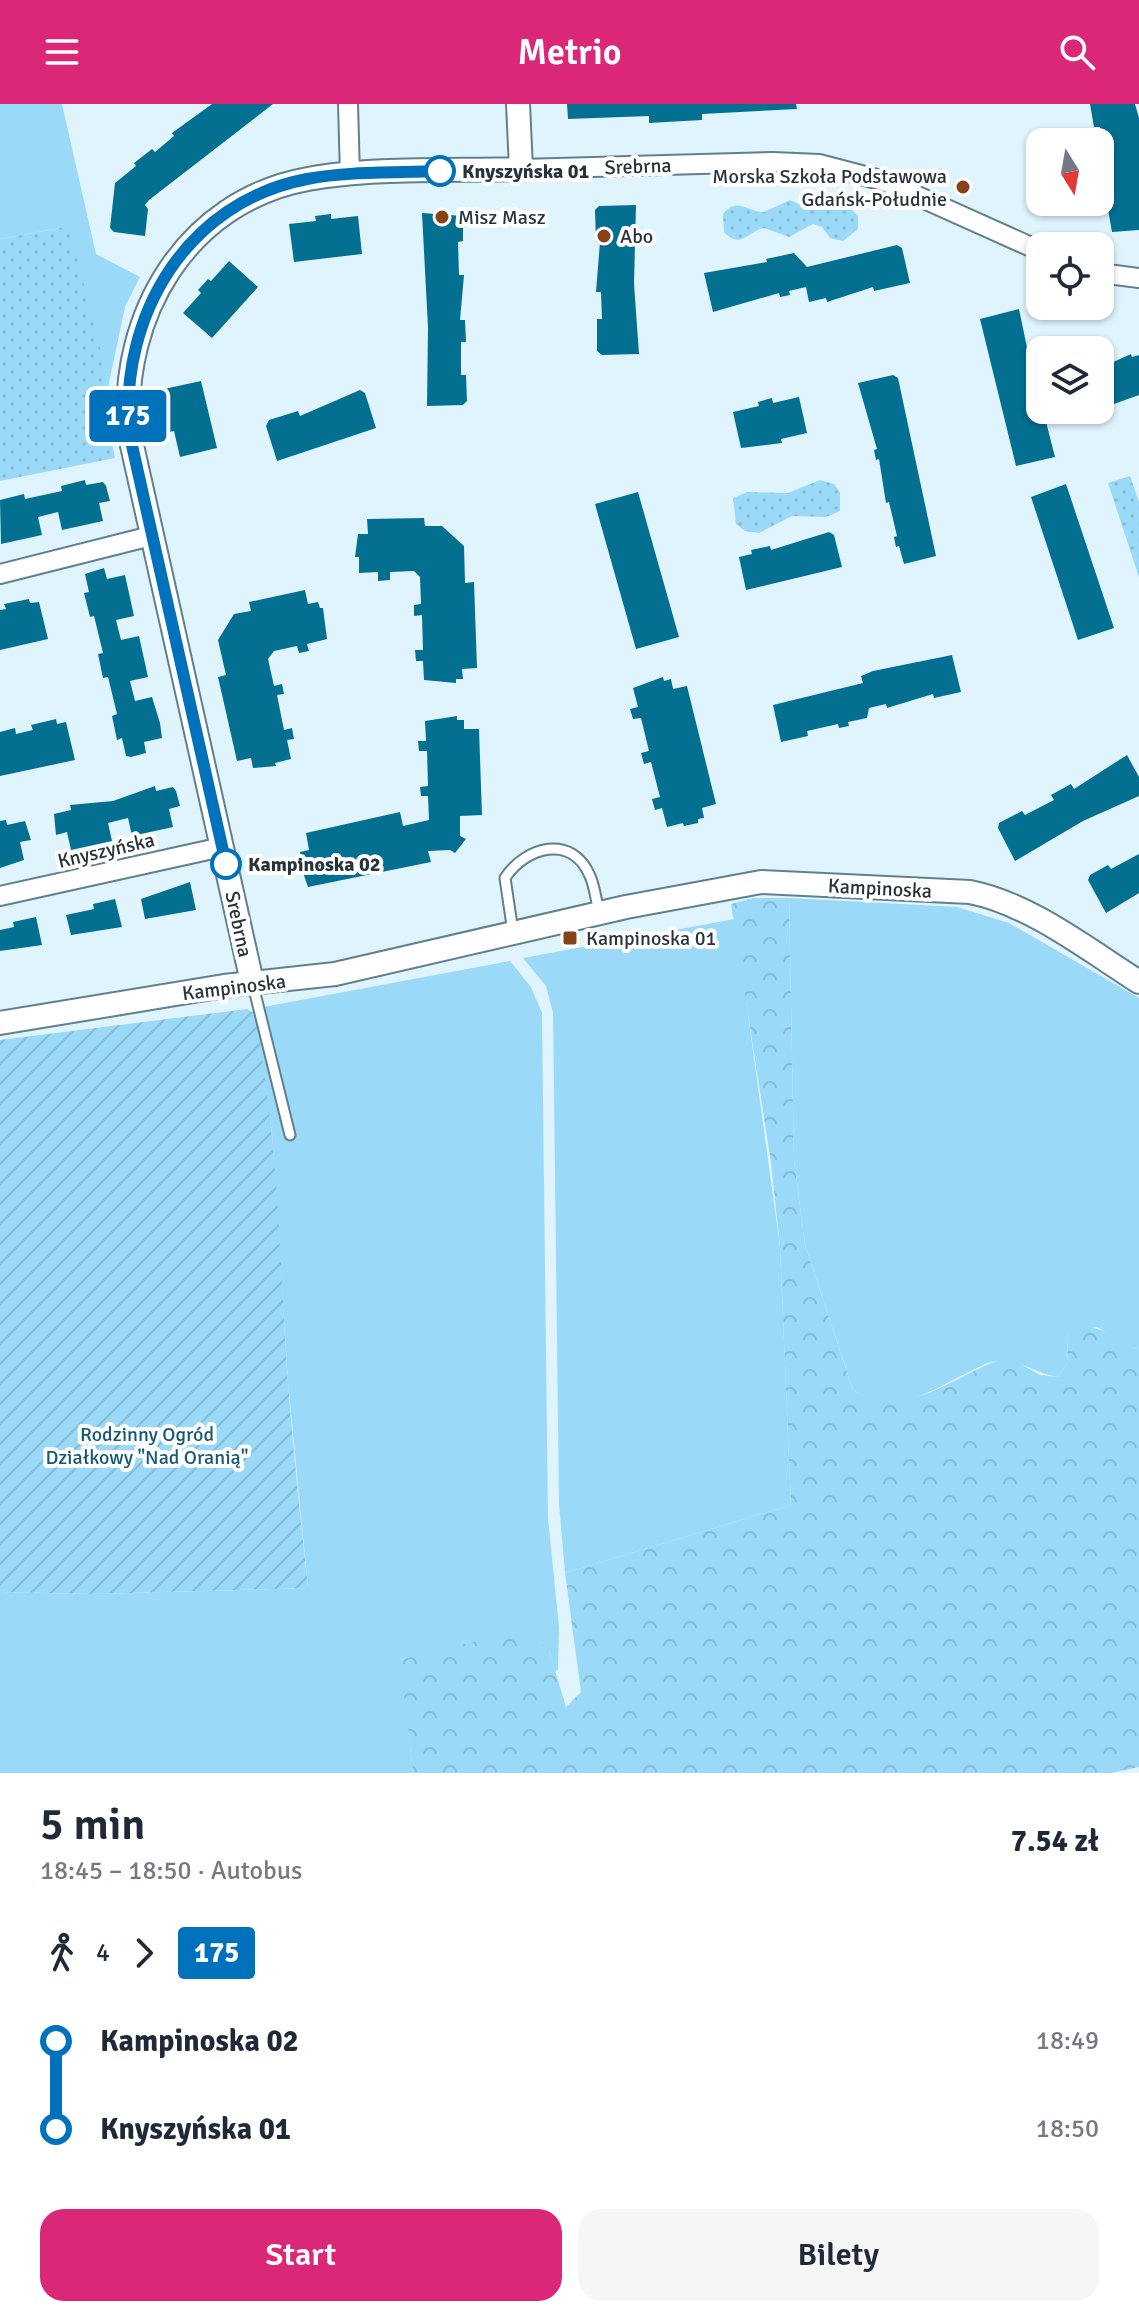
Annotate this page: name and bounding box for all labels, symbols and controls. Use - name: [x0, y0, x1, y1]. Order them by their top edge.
- icon: menu: [40, 30, 84, 74]
- text: Metrio: [517, 30, 622, 75]
- icon: search: [1055, 30, 1099, 74]
- north arrow: [1026, 128, 1114, 216]
- map controls: [1026, 128, 1114, 424]
- street label: Srebrna: [604, 153, 672, 180]
- marker: Knyszyńska 01: [425, 156, 455, 186]
- place label: Knyszyńska 01: [462, 159, 590, 184]
- place label: Morska Szkoła Podstawowa Gdańsk-Południe: [712, 164, 947, 212]
- marker: Morska Szkoła Podstawowa Gdańsk-Południe: [954, 178, 972, 196]
- place label: Misz Masz: [458, 205, 546, 230]
- marker: Misz Masz: [433, 208, 451, 226]
- place label: Abo: [620, 224, 653, 249]
- marker: Abo: [595, 227, 613, 245]
- button: locate: [1026, 232, 1114, 320]
- button: layers: [1026, 336, 1114, 424]
- line badge: 175: [82, 390, 174, 442]
- text: 175: [105, 399, 151, 433]
- street label: Knyszyńska: [55, 827, 157, 874]
- marker: Kampinoska 02: [211, 849, 241, 879]
- place label: Kampinoska 02: [248, 852, 381, 877]
- street label: Kampinoska: [827, 873, 933, 904]
- street label: Srebrna: [219, 889, 258, 960]
- place label: Kampinoska 01: [586, 926, 716, 951]
- marker: Kampinoska 01: [561, 929, 579, 947]
- street label: Kampinoska: [181, 969, 287, 1006]
- park label: Rodzinny Ogród Działkowy "Nad Oranią": [45, 1422, 249, 1470]
- text: 5 min: [40, 1798, 145, 1852]
- text: 7.54 zł: [1011, 1823, 1099, 1860]
- text: 18:45 – 18:50 · Autobus: [40, 1855, 302, 1887]
- icon: walk: [40, 1931, 84, 1975]
- icon: forward: [122, 1931, 166, 1975]
- text: 175: [194, 1936, 239, 1970]
- text: 4: [96, 1937, 110, 1969]
- text: Kampinoska 02: [100, 2023, 299, 2060]
- text: 18:49: [1036, 2025, 1099, 2057]
- text: Knyszyńska 01: [100, 2111, 291, 2148]
- text: 18:50: [1036, 2113, 1099, 2145]
- button: Start: [40, 2209, 562, 2301]
- button: Bilety: [578, 2209, 1099, 2301]

